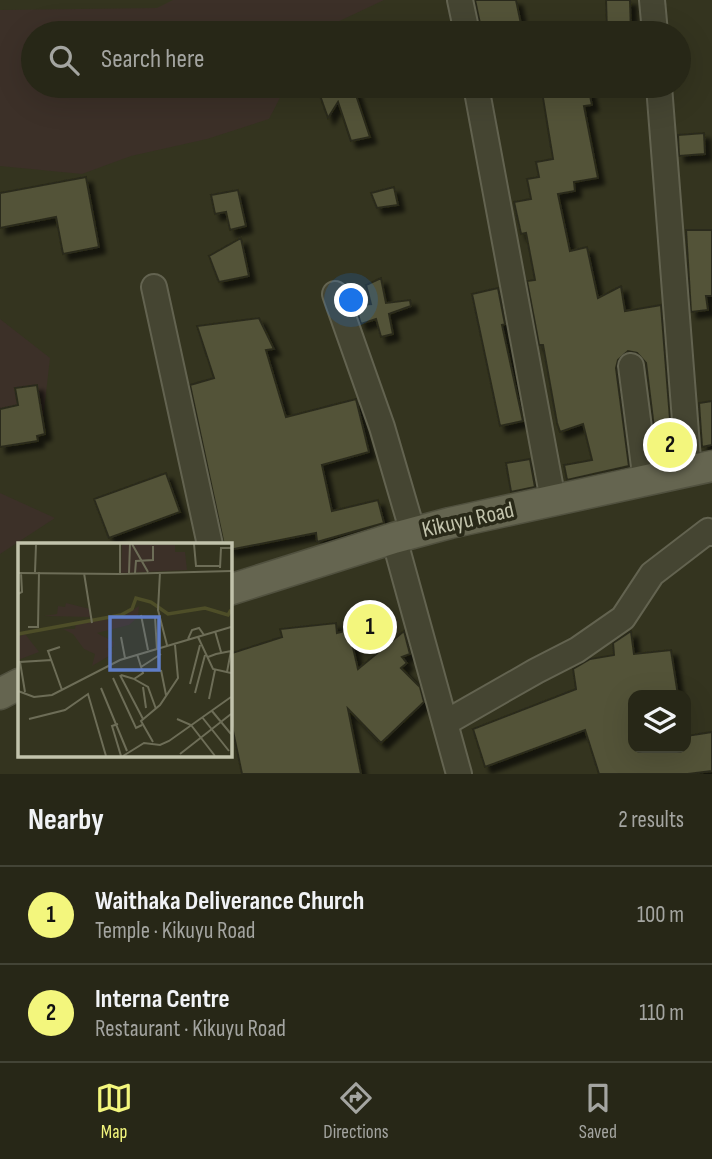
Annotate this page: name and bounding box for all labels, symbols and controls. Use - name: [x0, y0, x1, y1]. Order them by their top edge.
- search box: [21, 21, 691, 98]
- icon: search: [45, 41, 83, 79]
- text: Search here: [101, 44, 204, 75]
- your location: [334, 283, 368, 317]
- pin: 2: [647, 419, 693, 471]
- street label: Kikuyu Road: [419, 496, 517, 544]
- inset map: [18, 543, 231, 757]
- pin: 1: [347, 601, 393, 653]
- map controls: [628, 690, 691, 753]
- button: layers: [628, 690, 691, 753]
- text: Nearby: [28, 802, 104, 838]
- text: 2 results: [618, 806, 684, 834]
- text: Waithaka Deliverance Church: [95, 886, 364, 917]
- text: 1: [46, 901, 56, 929]
- text: 100 m: [637, 901, 684, 929]
- text: Temple · Kikuyu Road: [95, 917, 255, 945]
- text: Interna Centre: [95, 984, 230, 1015]
- text: 2: [46, 999, 56, 1027]
- text: 110 m: [639, 999, 684, 1027]
- text: Restaurant · Kikuyu Road: [95, 1015, 286, 1043]
- tab: Map: [95, 1079, 133, 1144]
- tab: Directions: [323, 1079, 389, 1144]
- tab: Saved: [579, 1079, 617, 1144]

